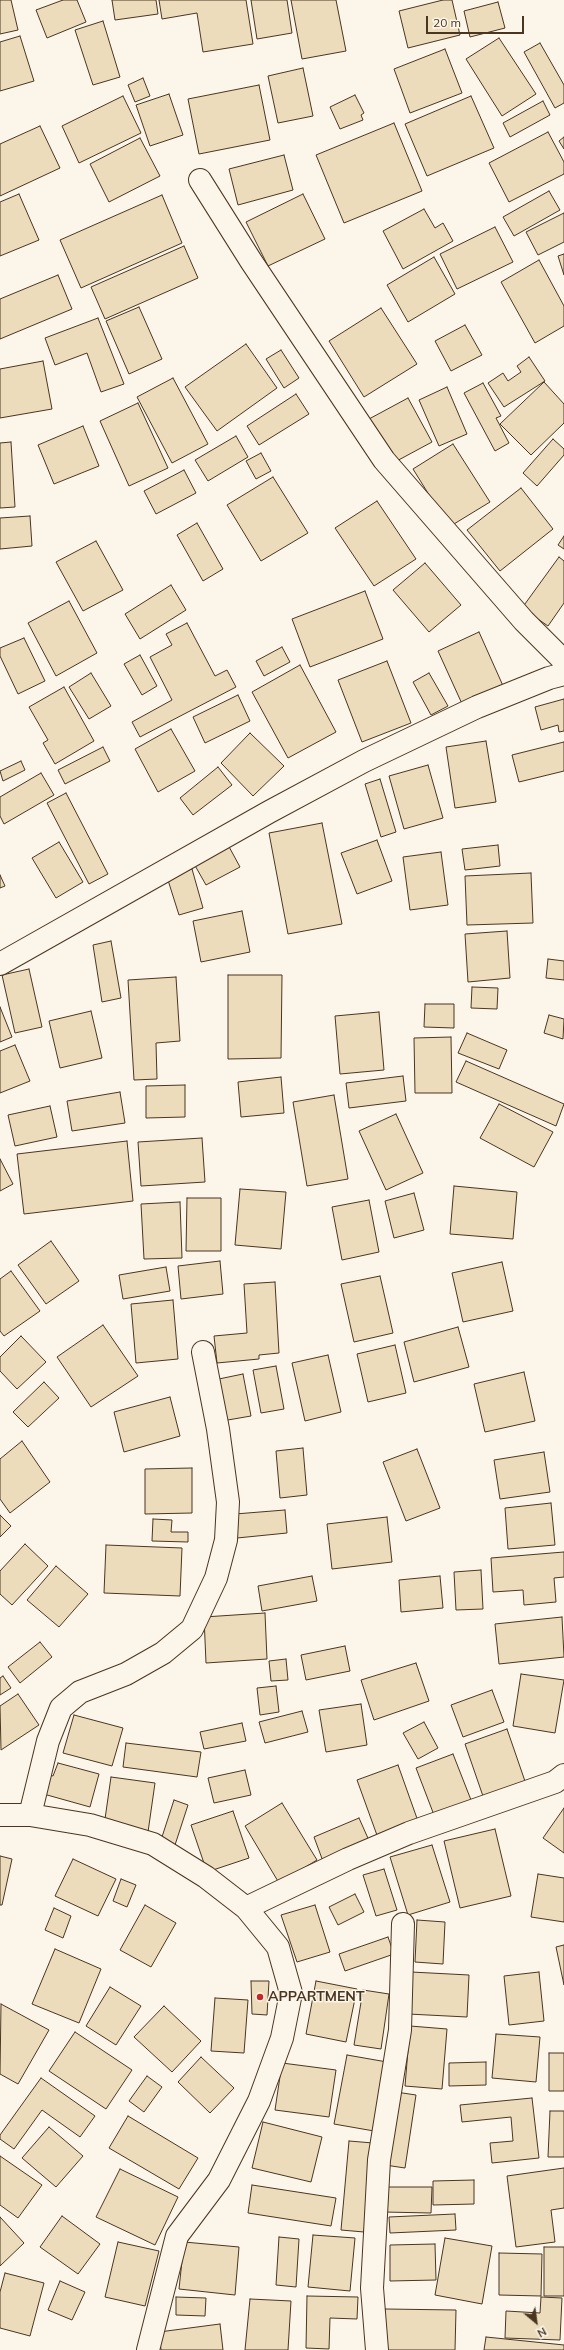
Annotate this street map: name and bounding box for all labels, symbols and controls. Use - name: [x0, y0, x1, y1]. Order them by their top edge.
- scale bar: [428, 8, 526, 34]
- text: 20 m: [433, 15, 461, 30]
- place label: APPARTMENT: [268, 1989, 365, 2005]
- marker: APPARTMENT: [255, 1992, 265, 2002]
- north arrow: [516, 2302, 556, 2342]
- text: N: [535, 2324, 549, 2341]

